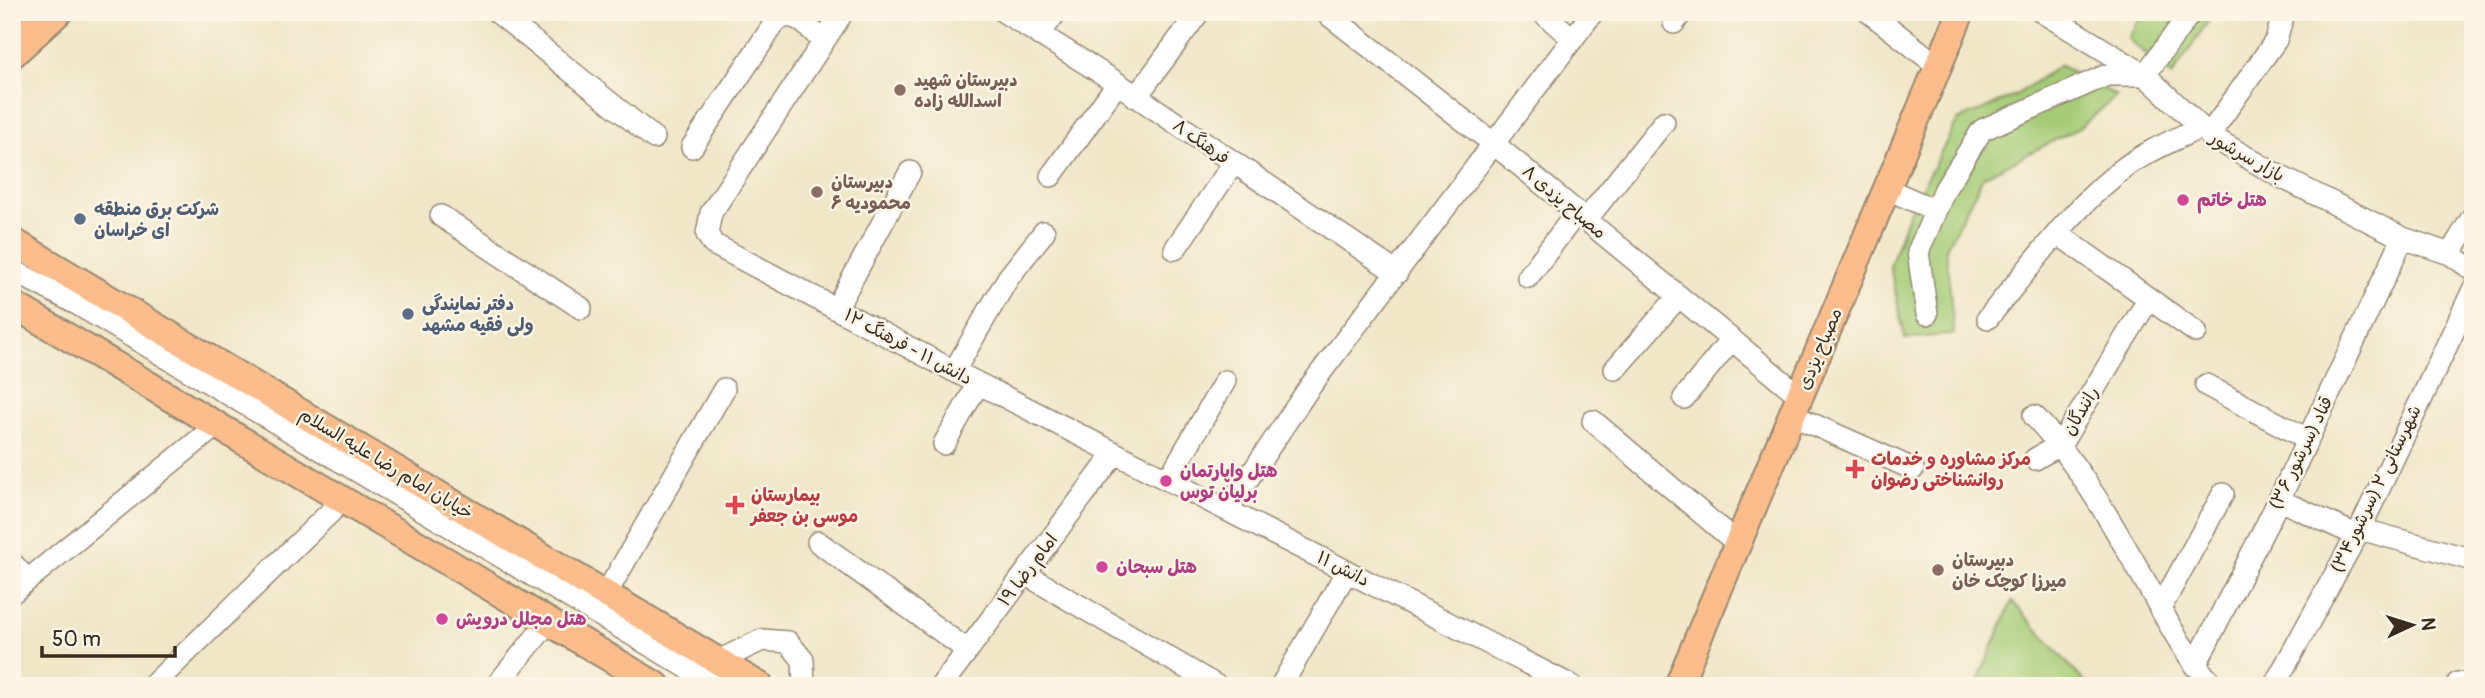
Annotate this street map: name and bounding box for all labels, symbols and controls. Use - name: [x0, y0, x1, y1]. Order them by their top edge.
- place label: دبیرستان شهید اسدالله زاده: [914, 69, 1018, 113]
- marker: دبیرستان شهید اسدالله زاده: [892, 82, 908, 98]
- street label: فرهنگ ۸: [1168, 114, 1234, 170]
- street label: بازار سرشور: [2204, 125, 2289, 188]
- street label: مصباح یزدی ۸: [1517, 160, 1611, 244]
- place label: دبیرستان محمودیه ۶: [831, 171, 911, 215]
- marker: دبیرستان محمودیه ۶: [809, 184, 825, 200]
- place label: هتل خاتم: [2197, 189, 2267, 214]
- marker: هتل خاتم: [2175, 192, 2191, 208]
- place label: شرکت برق منطقه ای خراسان: [94, 198, 219, 242]
- marker: شرکت برق منطقه ای خراسان: [72, 211, 88, 227]
- place label: دفتر نمایندگی ولی فقیه مشهد: [422, 293, 534, 337]
- street label: دانش ۱۱ - فرهنگ ۱۲: [840, 304, 976, 390]
- street label: مصباح یزدی: [1792, 305, 1848, 393]
- marker: دفتر نمایندگی ولی فقیه مشهد: [400, 306, 416, 322]
- street label: رانندگان: [2057, 382, 2105, 440]
- street label: قناد (سرشور ۳۶): [2264, 393, 2338, 513]
- street label: شهرستانی ۲ (سرشور۳۴): [2325, 401, 2427, 577]
- street label: خیابان امام رضا علیه السلام: [294, 403, 477, 527]
- place label: مرکز مشاوره و خدمات روانشناختی رضوان: [1871, 448, 2031, 492]
- marker: مرکز مشاوره و خدمات روانشناختی رضوان: [1845, 459, 1865, 479]
- place label: هتل واپارتمان برلیان توس: [1180, 460, 1278, 504]
- marker: هتل واپارتمان برلیان توس: [1158, 473, 1174, 489]
- place label: بیمارستان موسی بن جعفر: [749, 484, 858, 528]
- marker: بیمارستان موسی بن جعفر: [725, 495, 745, 515]
- street label: امام رضا ۱۹: [993, 529, 1065, 612]
- street label: دانش ۱۱: [1313, 546, 1373, 592]
- place label: دبیرستان میرزا کوچک خان: [1952, 549, 2067, 593]
- place label: هتل سبحان: [1116, 556, 1197, 579]
- marker: هتل سبحان: [1094, 559, 1110, 575]
- marker: دبیرستان میرزا کوچک خان: [1930, 562, 1946, 578]
- north arrow: [2376, 590, 2446, 660]
- place label: هتل مجلل درویش: [456, 608, 587, 631]
- marker: هتل مجلل درویش: [434, 611, 450, 627]
- scale bar: [42, 614, 175, 658]
- text: N: [2416, 617, 2440, 631]
- text: 50 m: [52, 626, 101, 653]

